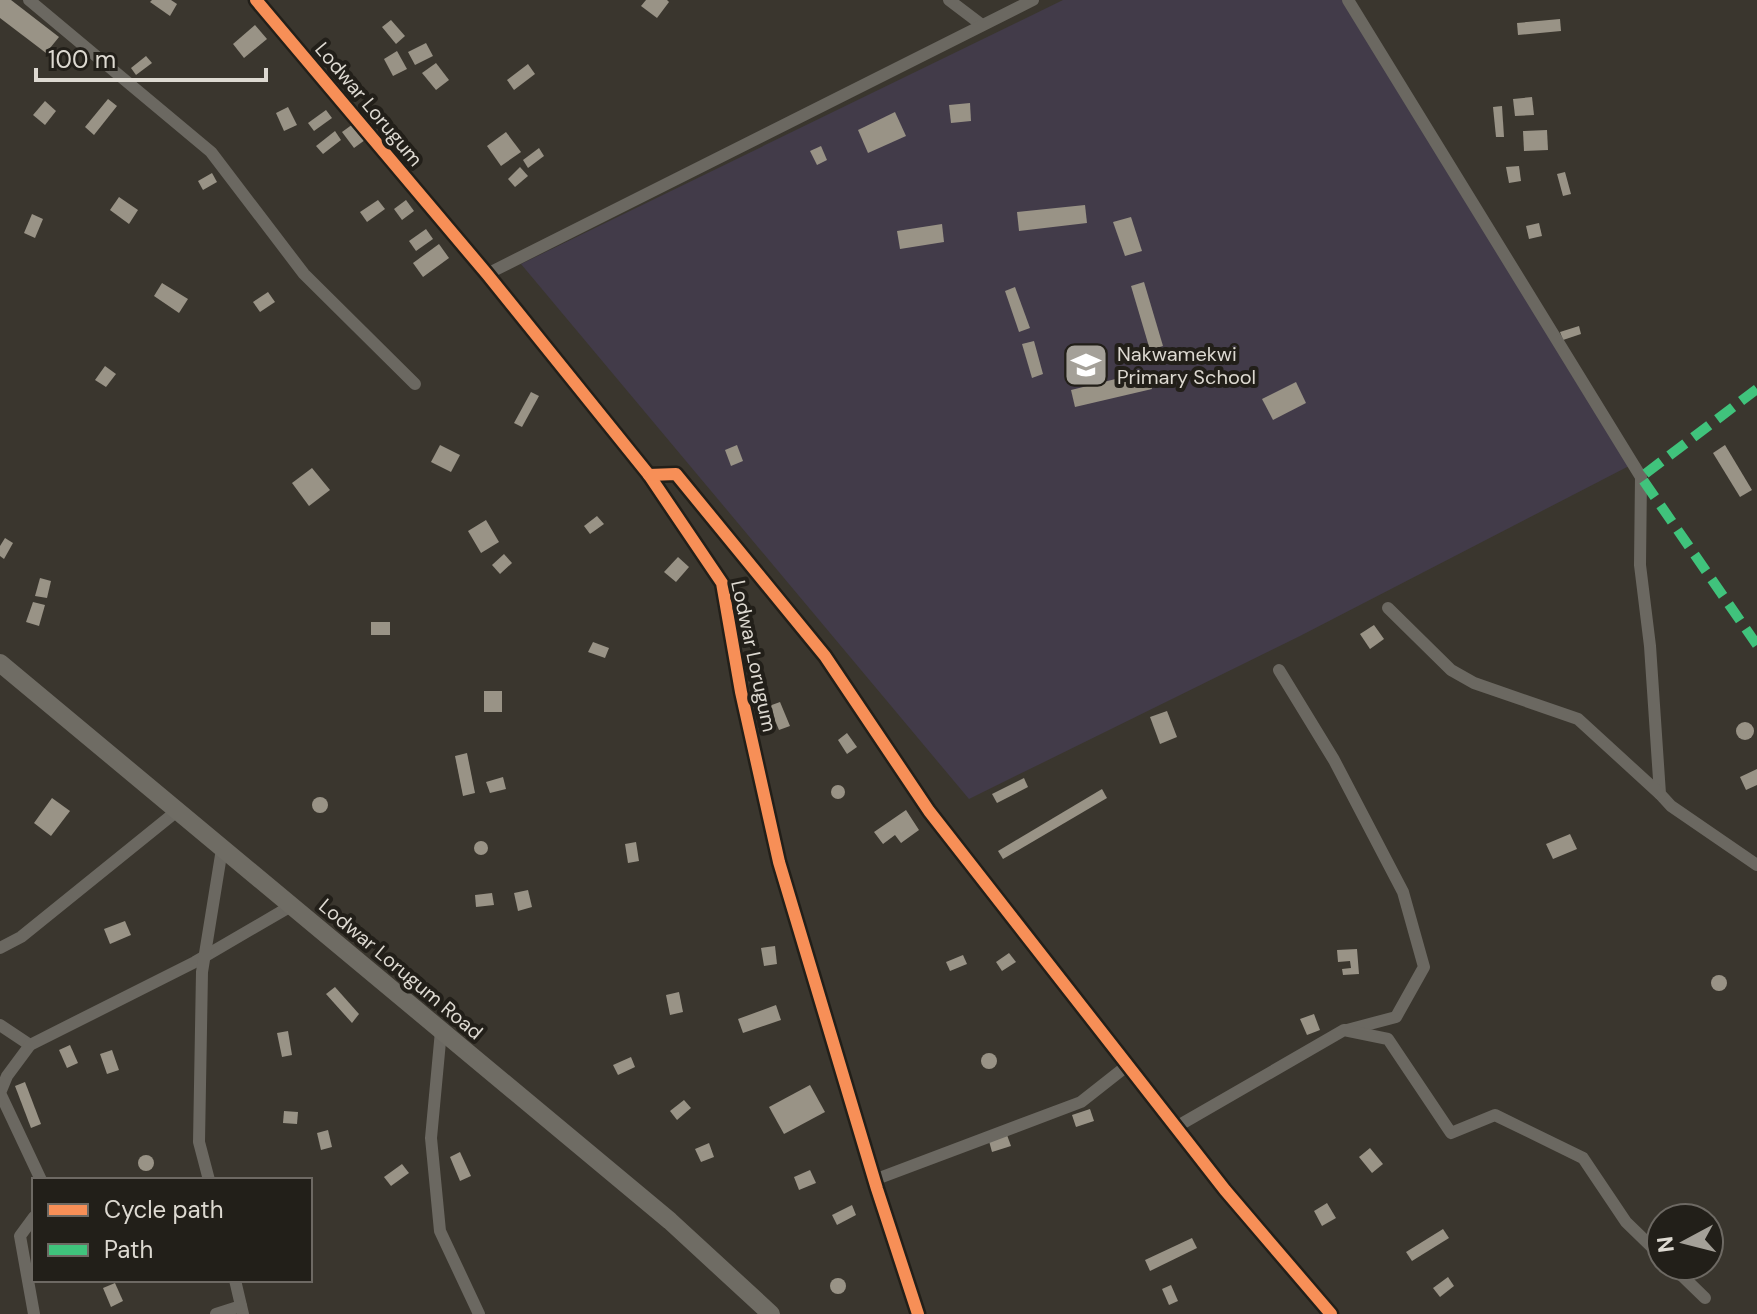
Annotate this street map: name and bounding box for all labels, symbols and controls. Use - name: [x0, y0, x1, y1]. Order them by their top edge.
- scale bar: [36, 32, 266, 82]
- street label: Lodwar Lorugum: [309, 37, 429, 171]
- text: 100 m: [48, 44, 116, 75]
- school or university icon: Nakwamekwi Primary School: [1062, 341, 1110, 389]
- place label: Nakwamekwi Primary School: [1117, 341, 1256, 390]
- street label: Lodwar Lorugum: [725, 578, 783, 734]
- street label: Lodwar Lorugum Road: [314, 893, 488, 1045]
- legend: [32, 1178, 312, 1282]
- text: Cycle path: [104, 1194, 223, 1225]
- north arrow: [1645, 1202, 1725, 1282]
- text: Path: [104, 1234, 153, 1265]
- text: N: [1650, 1235, 1681, 1254]

